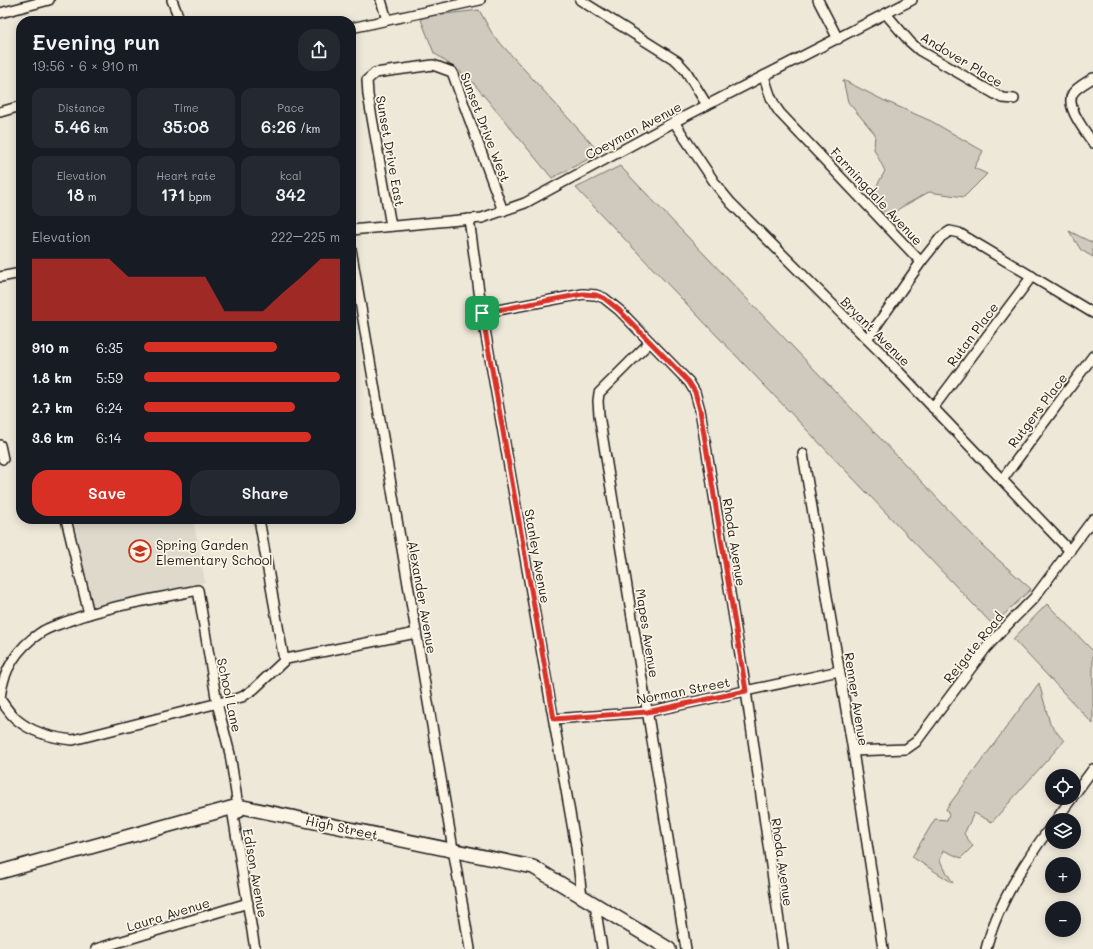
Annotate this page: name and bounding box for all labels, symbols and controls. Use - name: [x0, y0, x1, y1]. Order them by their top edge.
- text: Evening run: [32, 27, 160, 56]
- street label: Andover Place: [918, 28, 1006, 90]
- button: share: [298, 29, 340, 71]
- text: 19:56 · 6 × 910 m: [32, 57, 138, 74]
- street label: Sunset Drive West: [457, 70, 515, 184]
- street label: Sunset Drive East: [373, 94, 409, 208]
- street label: Coeyman Avenue: [582, 97, 684, 163]
- text: Distance: [58, 100, 105, 115]
- text: Time: [173, 100, 199, 115]
- text: Pace: [277, 100, 304, 115]
- text: 5.46: [54, 115, 90, 137]
- text: 35:08: [163, 115, 209, 137]
- text: 6:26: [261, 115, 296, 137]
- text: km: [90, 121, 108, 136]
- text: /km: [296, 121, 320, 136]
- street label: Farmingdale Avenue: [827, 143, 927, 249]
- text: Elevation: [57, 168, 106, 183]
- text: Heart rate: [156, 168, 216, 183]
- text: kcal: [280, 168, 302, 183]
- text: 18: [66, 183, 84, 205]
- text: 171: [161, 183, 185, 205]
- text: 342: [276, 183, 306, 205]
- text: m: [84, 189, 96, 204]
- text: bpm: [185, 189, 211, 204]
- text: Elevation: [32, 228, 90, 245]
- text: 222–225 m: [271, 228, 340, 245]
- street label: Bryant Avenue: [838, 293, 914, 369]
- pin: [465, 296, 499, 330]
- street label: Rutan Place: [942, 299, 1002, 369]
- icon: arrive: [471, 302, 493, 324]
- text: 910 m: [32, 339, 69, 356]
- text: 6:35: [96, 339, 123, 356]
- text: 1.8 km: [32, 369, 72, 386]
- text: 5:59: [96, 369, 123, 386]
- street label: Rutgers Place: [1004, 369, 1070, 451]
- text: 2.7 km: [32, 399, 73, 416]
- text: 6:24: [96, 399, 123, 416]
- text: 3.6 km: [32, 429, 74, 446]
- text: 6:14: [96, 429, 121, 446]
- button: Save: [32, 470, 182, 516]
- button: Share: [190, 470, 340, 516]
- street label: Rhoda Avenue: [720, 497, 750, 587]
- street label: Stanley Avenue: [521, 507, 555, 605]
- place label: Spring Garden Elementary School: [156, 536, 273, 568]
- school or university icon: Spring Garden Elementary School: [127, 538, 153, 564]
- street label: Alexander Avenue: [405, 539, 441, 655]
- street label: Mapes Avenue: [633, 587, 663, 679]
- street label: Reigate Road: [939, 608, 1007, 686]
- street label: Renner Avenue: [841, 651, 873, 747]
- street label: School Lane: [214, 656, 246, 734]
- street label: Norman Street: [635, 673, 732, 707]
- map controls: [1045, 769, 1081, 937]
- button: locate: [1045, 769, 1081, 805]
- street label: High Street: [304, 811, 380, 843]
- button: layers: [1045, 813, 1081, 849]
- street label: Rhoda Avenue: [768, 817, 798, 907]
- street label: Edison Avenue: [240, 827, 272, 919]
- button: +: [1045, 857, 1081, 893]
- street label: Laura Avenue: [124, 893, 212, 935]
- button: −: [1045, 901, 1081, 937]

